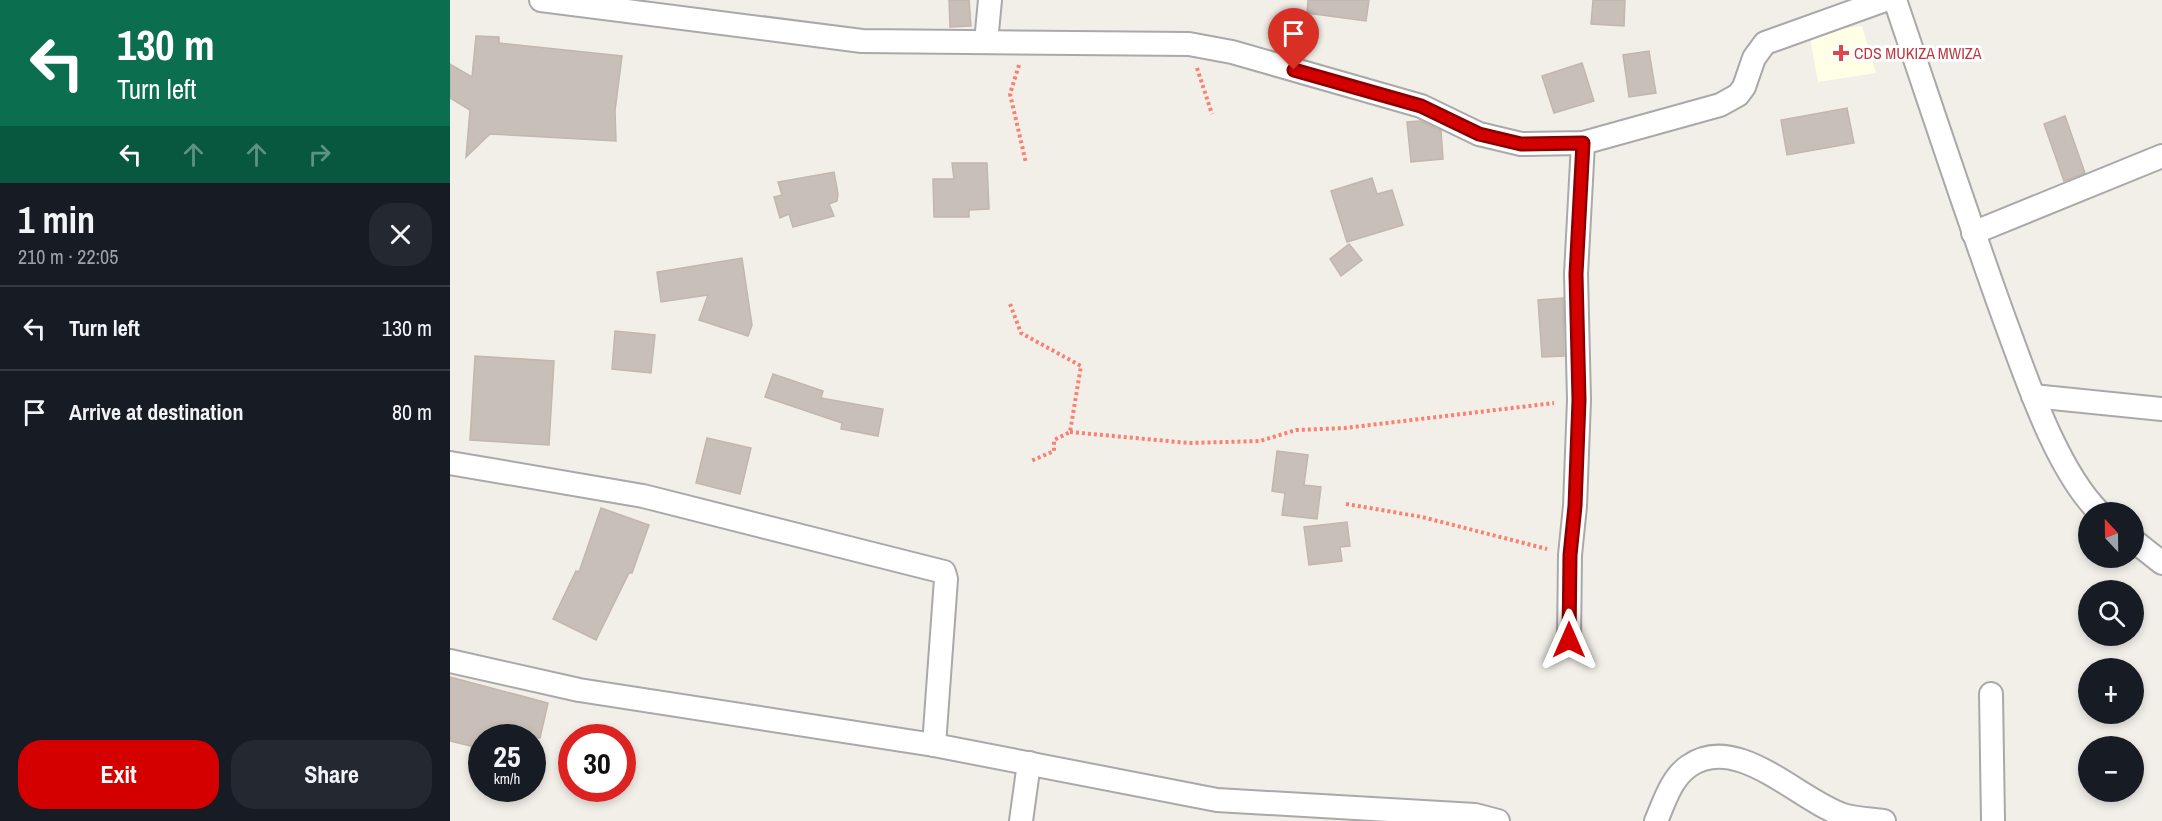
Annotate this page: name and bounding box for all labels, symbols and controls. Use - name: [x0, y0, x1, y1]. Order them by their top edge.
- pin: [1268, 8, 1319, 70]
- text: 130 m: [117, 17, 215, 73]
- icon: arrive: [1277, 17, 1310, 50]
- icon: left: [18, 24, 96, 102]
- place label: CDS MUKIZA MWIZA: [1854, 42, 1982, 64]
- marker: CDS MUKIZA MWIZA: [1832, 44, 1850, 62]
- text: Turn left: [117, 71, 196, 107]
- icon: left: [114, 138, 147, 171]
- icon: ahead: [177, 138, 210, 171]
- icon: ahead: [240, 138, 273, 171]
- icon: right: [303, 138, 336, 171]
- text: 1 min: [18, 196, 95, 244]
- button: close: [369, 203, 432, 266]
- text: 210 m · 22:05: [18, 243, 118, 270]
- icon: left: [18, 312, 51, 345]
- text: Turn left: [69, 313, 140, 343]
- text: 130 m: [382, 313, 432, 343]
- icon: arrive: [18, 396, 51, 429]
- text: Arrive at destination: [69, 397, 243, 427]
- text: 80 m: [392, 397, 432, 427]
- north arrow: [2078, 502, 2144, 568]
- map controls: [2078, 502, 2144, 802]
- button: search: [2078, 580, 2144, 646]
- position arrow: [1537, 608, 1601, 672]
- button: +: [2078, 658, 2144, 724]
- speed limit sign: 30: [558, 724, 636, 802]
- text: 25: [493, 736, 521, 776]
- button: −: [2078, 736, 2144, 802]
- button: Exit: [18, 740, 219, 809]
- button: Share: [231, 740, 432, 809]
- text: km/h: [494, 768, 520, 789]

